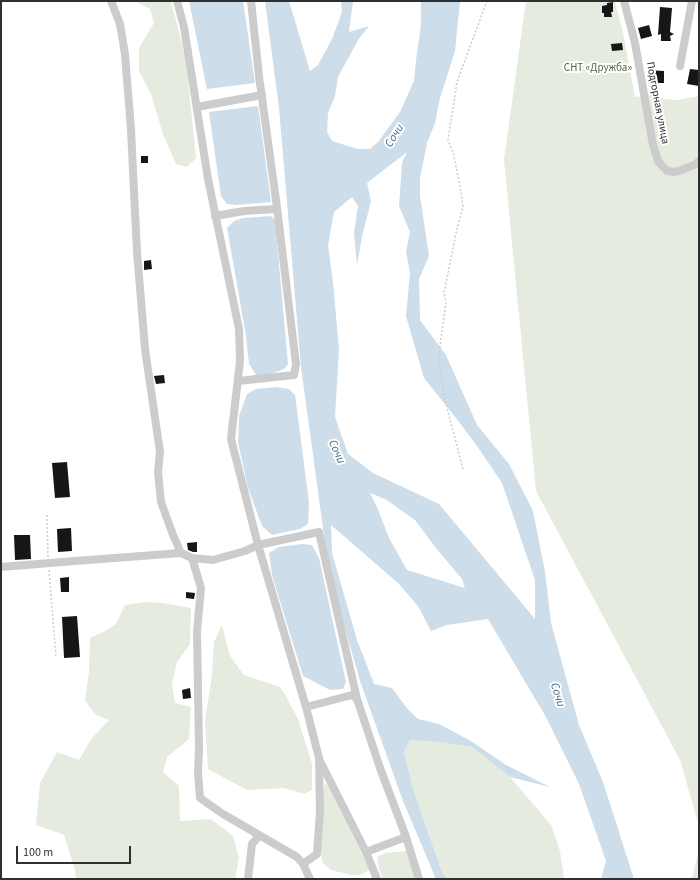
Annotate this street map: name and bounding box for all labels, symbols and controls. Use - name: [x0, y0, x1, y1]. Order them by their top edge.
- street label: Подгорная улица: [643, 61, 671, 145]
- park label: СНТ «Дружба»: [564, 62, 632, 76]
- water label: Сочи: [382, 122, 408, 150]
- water label: Сочи: [324, 438, 348, 466]
- water label: Сочи: [546, 681, 568, 709]
- scale bar: [18, 838, 133, 864]
- text: 100 m: [23, 844, 53, 861]

